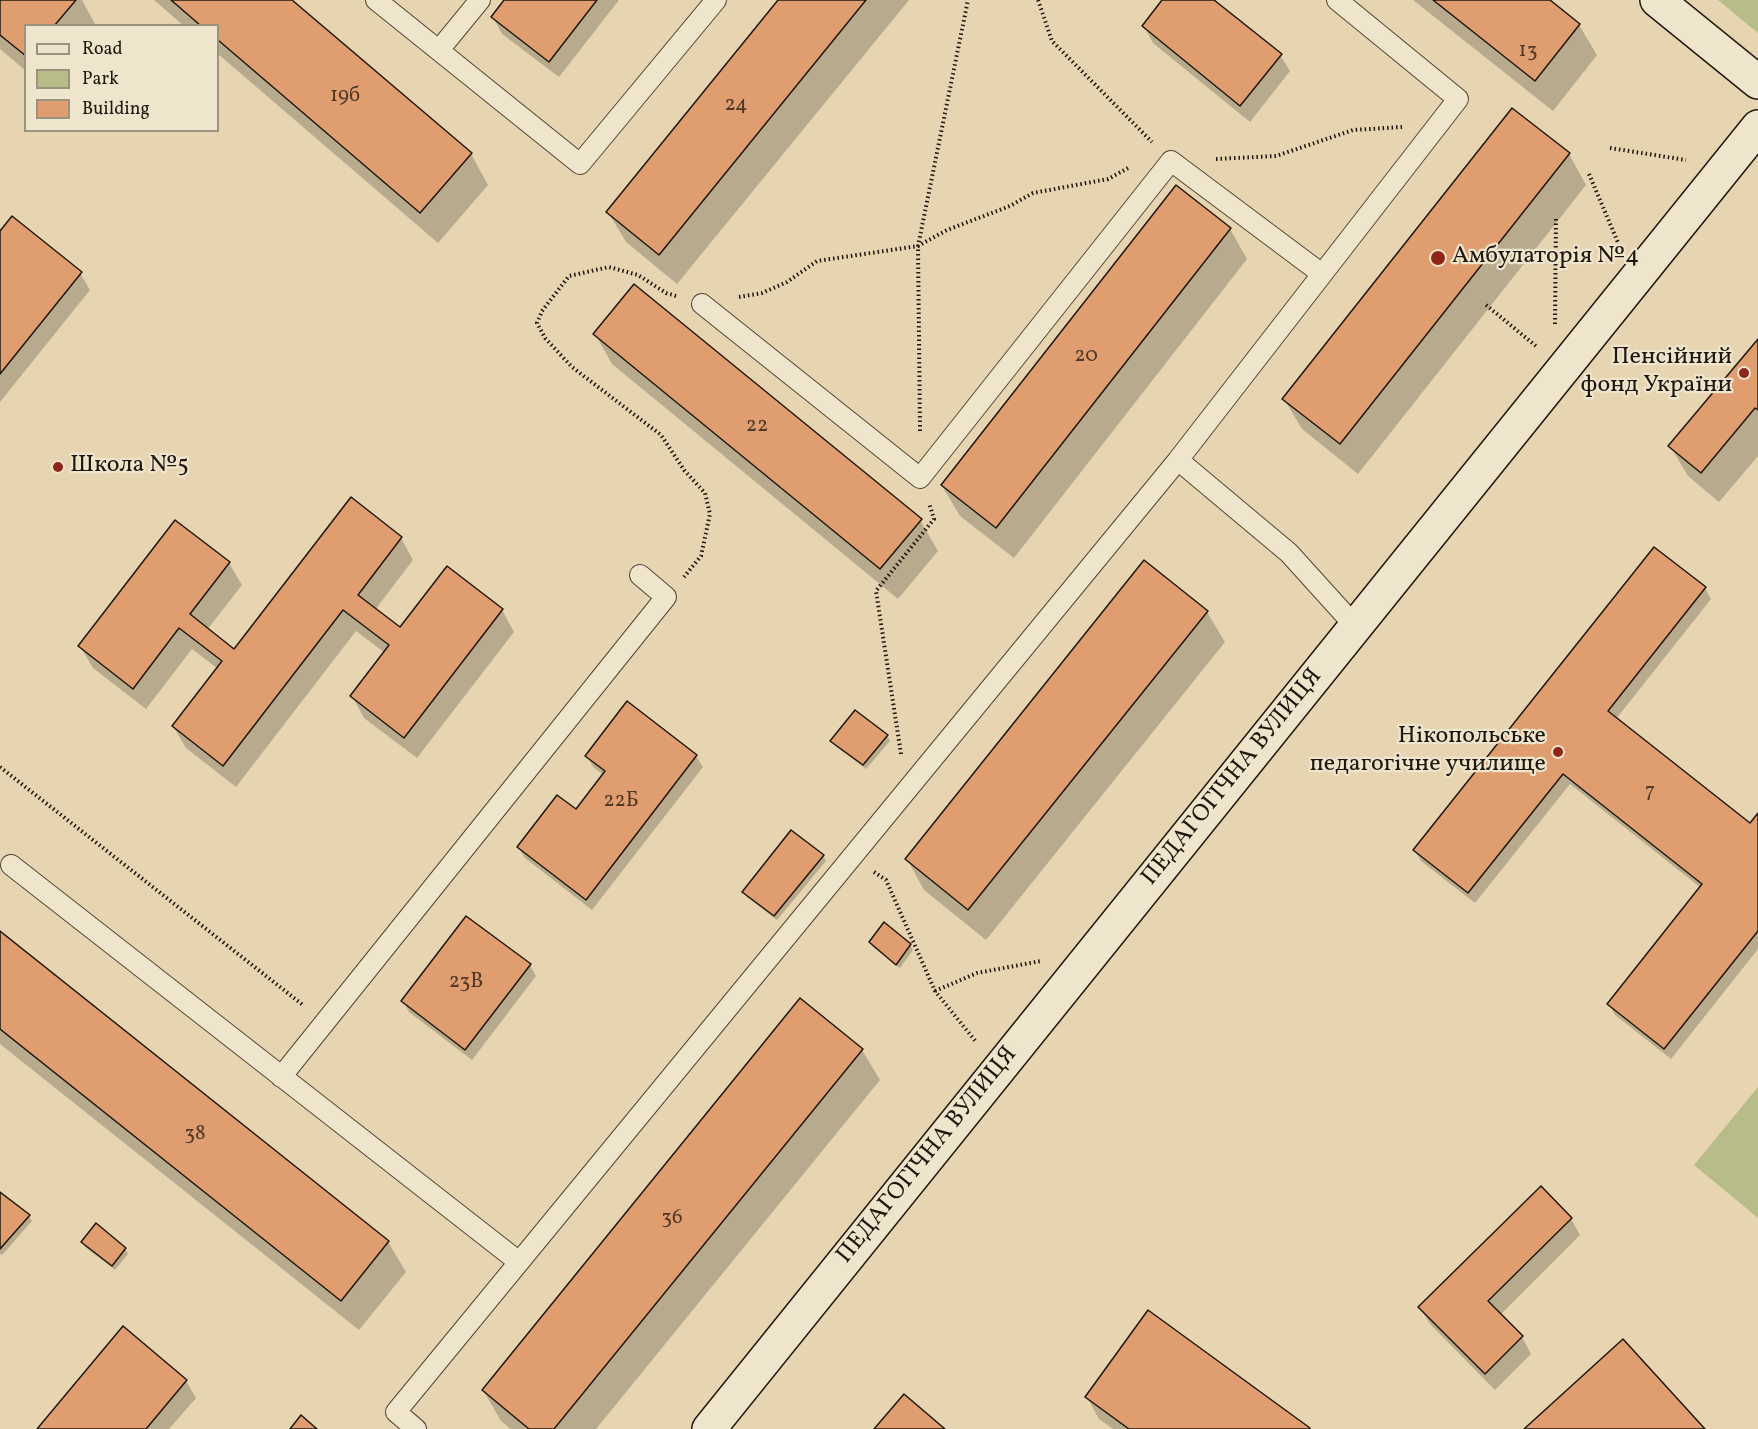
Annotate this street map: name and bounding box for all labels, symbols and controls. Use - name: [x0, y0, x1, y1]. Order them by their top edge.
- legend: [24, 24, 219, 132]
- text: Road: [82, 37, 123, 62]
- house number: 13: [1519, 39, 1537, 65]
- text: Park: [82, 67, 119, 92]
- house number: 19б: [330, 84, 360, 110]
- house number: 24: [724, 93, 748, 119]
- text: Building: [82, 97, 150, 122]
- place label: Амбулаторія №4: [1452, 244, 1639, 272]
- marker: Амбулаторія №4: [1429, 249, 1447, 267]
- house number: 20: [1074, 344, 1098, 370]
- place label: Пенсійний фонд України: [1581, 345, 1732, 401]
- marker: Пенсійний фонд України: [1737, 366, 1751, 380]
- house number: 22: [746, 414, 768, 440]
- place label: Школа №5: [70, 453, 189, 481]
- marker: Школа №5: [51, 460, 65, 474]
- street label: ПЕДАГОГІЧНА ВУЛИЦЯ: [1137, 664, 1329, 892]
- place label: Нікопольське педагогічне училище: [1310, 724, 1546, 780]
- marker: Нікопольське педагогічне училище: [1551, 745, 1565, 759]
- house number: 7: [1645, 780, 1655, 806]
- house number: 22Б: [603, 789, 639, 815]
- house number: 23В: [449, 970, 483, 996]
- street label: ПЕДАГОГІЧНА ВУЛИЦЯ: [832, 1042, 1024, 1270]
- house number: 38: [184, 1122, 206, 1148]
- house number: 36: [661, 1206, 683, 1232]

